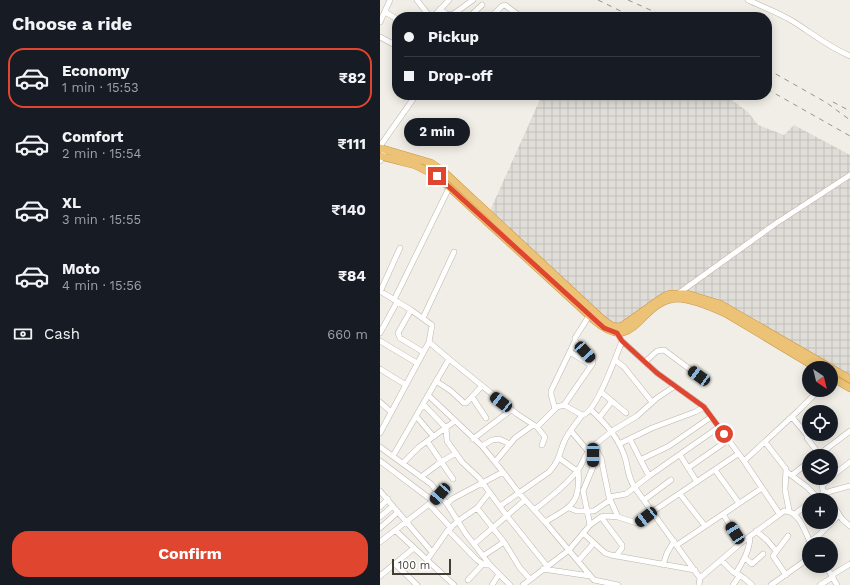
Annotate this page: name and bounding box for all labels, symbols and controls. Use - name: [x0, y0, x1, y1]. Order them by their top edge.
- text: Choose a ride: [12, 13, 132, 34]
- text: Pickup: [428, 28, 479, 46]
- icon: car: [14, 60, 50, 96]
- text: Economy: [62, 62, 129, 80]
- text: Drop-off: [428, 67, 493, 85]
- text: ₹82: [339, 69, 366, 87]
- text: 1 min · 15:53: [62, 80, 139, 95]
- callout: 2 min: [404, 118, 470, 146]
- text: 2 min: [419, 124, 455, 139]
- icon: car: [14, 126, 50, 162]
- text: Comfort: [62, 128, 123, 146]
- text: ₹111: [338, 135, 366, 153]
- text: 2 min · 15:54: [62, 146, 141, 161]
- route end: [428, 167, 446, 185]
- icon: car: [14, 192, 50, 228]
- text: XL: [62, 194, 81, 212]
- text: ₹140: [331, 201, 366, 219]
- text: 3 min · 15:55: [62, 212, 141, 227]
- icon: car: [14, 258, 50, 294]
- text: Moto: [62, 260, 100, 278]
- text: ₹84: [338, 267, 366, 285]
- text: 4 min · 15:56: [62, 278, 142, 293]
- icon: cash: [12, 323, 34, 345]
- text: Cash: [44, 325, 80, 343]
- text: 660 m: [327, 327, 368, 342]
- car: [573, 339, 597, 365]
- north arrow: [802, 361, 838, 397]
- map controls: [802, 361, 838, 573]
- car: [686, 364, 712, 388]
- car: [488, 390, 514, 414]
- button: locate: [802, 405, 838, 441]
- route start: [715, 425, 733, 443]
- car: [587, 443, 599, 467]
- button: layers: [802, 449, 838, 485]
- car: [428, 481, 452, 507]
- button: +: [802, 493, 838, 529]
- car: [633, 505, 659, 529]
- car: [723, 520, 747, 546]
- button: Confirm: [12, 531, 368, 577]
- button: −: [802, 537, 838, 573]
- scale bar: [392, 557, 451, 576]
- text: 100 m: [398, 559, 430, 572]

